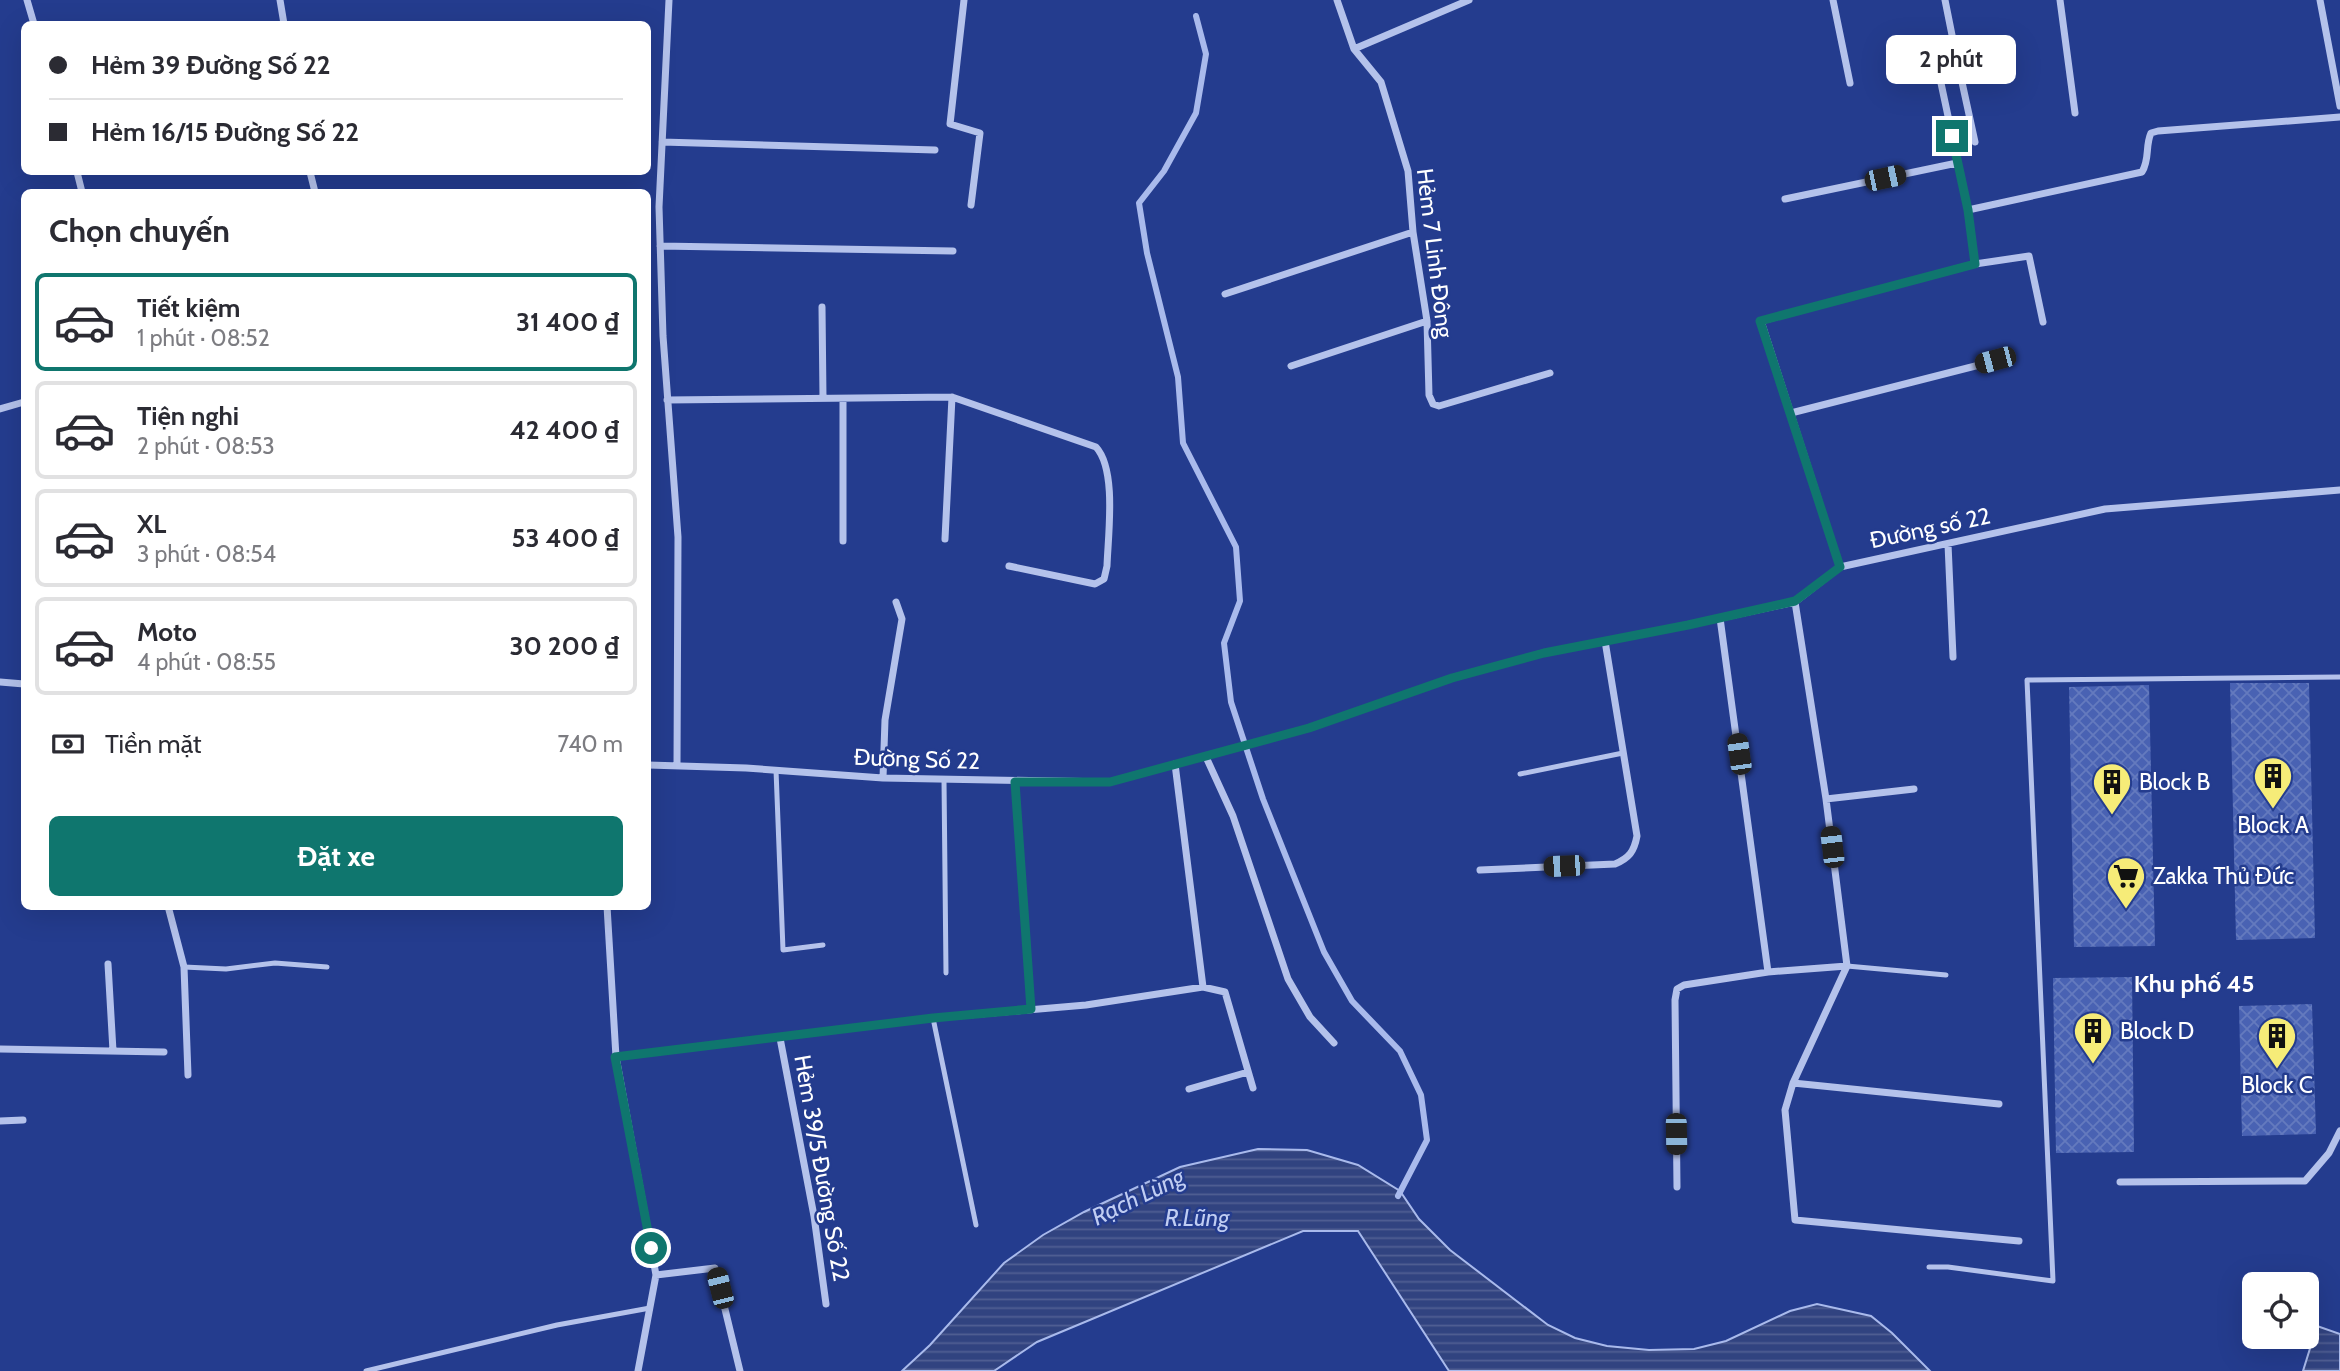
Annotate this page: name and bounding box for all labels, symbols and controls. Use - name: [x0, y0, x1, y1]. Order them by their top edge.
- callout: 2 phút: [1887, 34, 2017, 83]
- text: 2 phút: [1919, 45, 1983, 73]
- text: Hẻm 39 Đường Số 22: [91, 49, 331, 81]
- text: Hẻm 16/15 Đường Số 22: [91, 116, 359, 148]
- route end: [1936, 120, 1968, 152]
- car: [1863, 163, 1908, 193]
- street label: Hẻm 7 Linh Đông: [1411, 167, 1459, 340]
- text: Chọn chuyến: [49, 211, 230, 250]
- icon: car: [53, 291, 116, 354]
- text: Tiết kiệm: [137, 292, 240, 324]
- text: 31 400 ₫: [516, 306, 619, 338]
- text: 1 phút · 08:52: [137, 324, 270, 352]
- car: [1972, 344, 2019, 376]
- icon: car: [53, 399, 116, 462]
- text: Tiện nghi: [137, 400, 239, 432]
- text: 42 400 ₫: [510, 414, 619, 446]
- text: 2 phút · 08:53: [137, 432, 275, 460]
- street label: Đường số 22: [1867, 502, 1993, 554]
- icon: car: [53, 507, 116, 570]
- text: XL: [137, 508, 166, 540]
- text: 53 400 ₫: [512, 522, 619, 554]
- text: 3 phút · 08:54: [137, 540, 276, 568]
- icon: car: [53, 615, 116, 678]
- text: Moto: [137, 616, 197, 648]
- text: 30 200 ₫: [510, 630, 619, 662]
- text: 4 phút · 08:55: [137, 648, 276, 676]
- icon: cash: [49, 725, 87, 763]
- text: Tiền mặt: [105, 728, 202, 760]
- text: 740 m: [558, 730, 623, 758]
- car: [1726, 732, 1753, 776]
- street label: Đường Số 22: [853, 743, 981, 775]
- building icon: Block A: [2252, 755, 2294, 810]
- building icon: Block B: [2091, 761, 2133, 816]
- place label: Block B: [2139, 768, 2210, 796]
- place label: Block A: [2237, 811, 2309, 839]
- button: Đặt xe: [49, 816, 623, 896]
- car: [1820, 825, 1845, 869]
- car: [1543, 855, 1586, 877]
- supermarket icon: Zakka Thủ Đức: [2105, 855, 2147, 910]
- place label: Zakka Thủ Đức: [2153, 862, 2294, 890]
- district label: Khu phố 45: [2134, 969, 2254, 998]
- building icon: Block D: [2072, 1010, 2114, 1065]
- building icon: Block C: [2256, 1015, 2298, 1070]
- place label: Block D: [2120, 1017, 2194, 1045]
- street label: Hẻm 39/5 Đường Số 22: [788, 1053, 856, 1283]
- place label: Block C: [2241, 1071, 2313, 1099]
- car: [1666, 1113, 1687, 1155]
- water label: Rạch Lùng: [1087, 1161, 1190, 1231]
- water label: R.Lũng: [1165, 1203, 1230, 1232]
- route start: [635, 1232, 667, 1264]
- car: [705, 1265, 736, 1311]
- map controls: [2242, 1272, 2319, 1349]
- button: locate: [2242, 1272, 2319, 1349]

